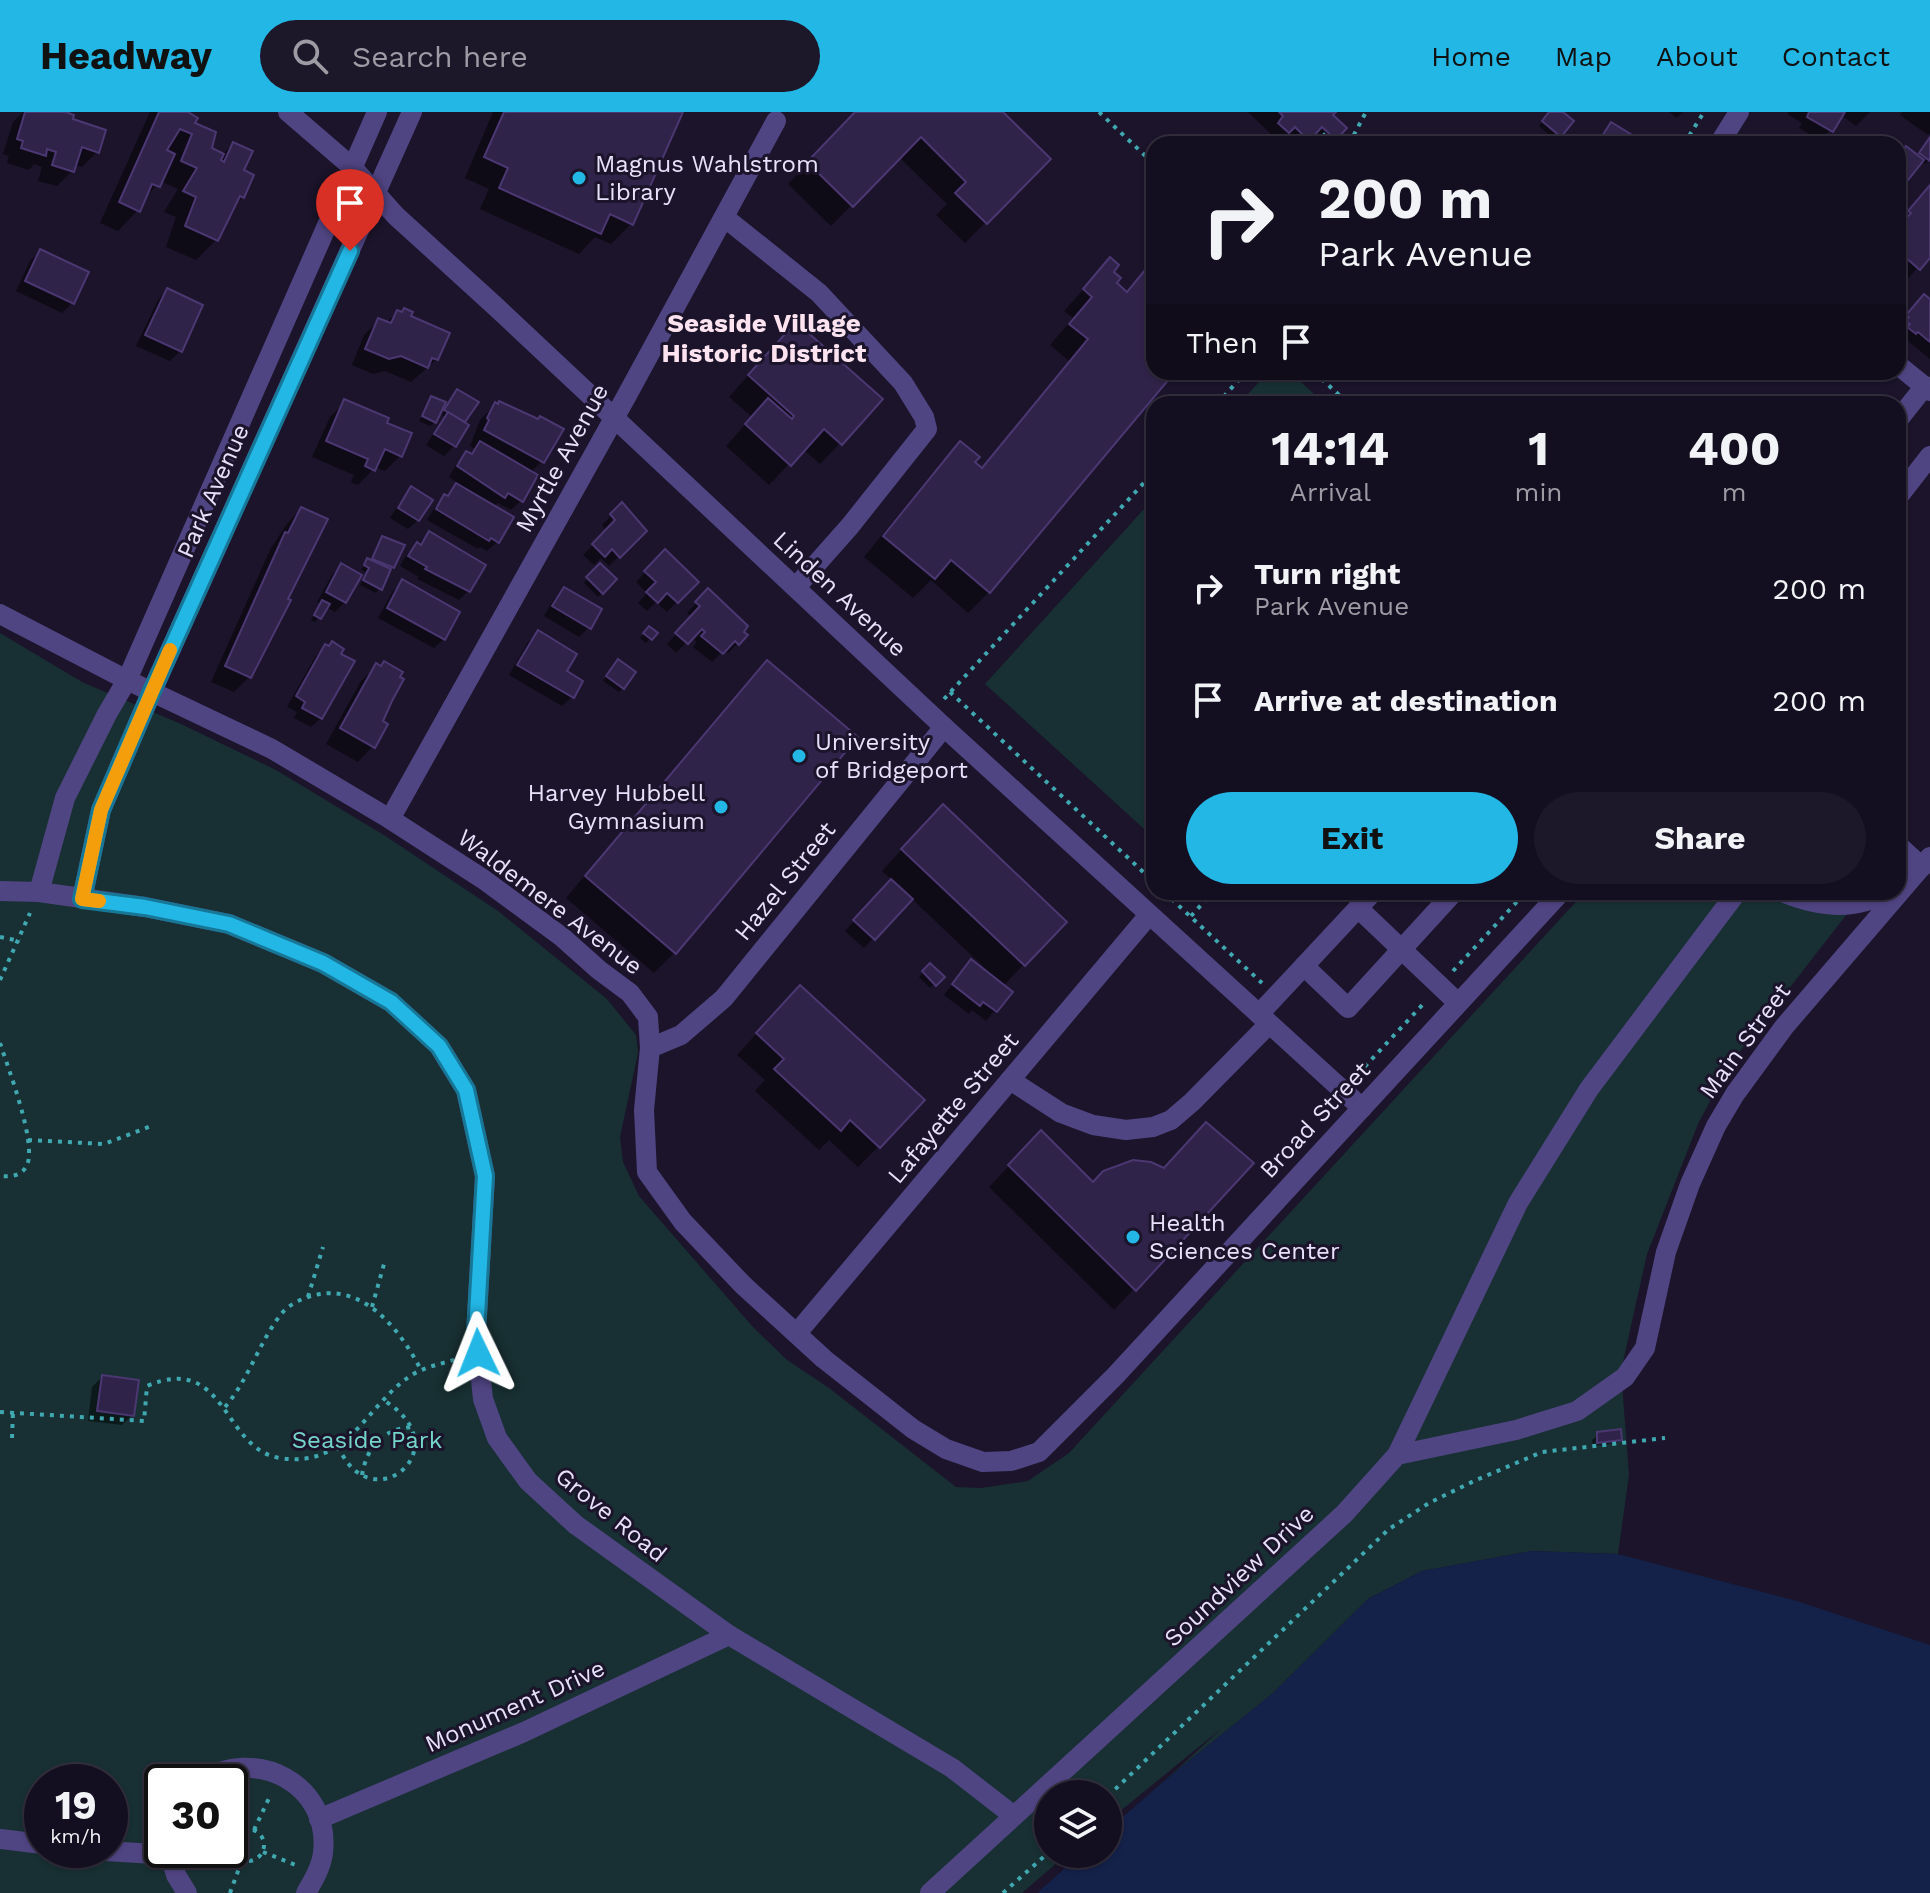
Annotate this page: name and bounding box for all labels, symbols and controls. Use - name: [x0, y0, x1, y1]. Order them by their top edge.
- search box: [260, 20, 820, 92]
- text: Headway: [40, 34, 212, 78]
- icon: search: [288, 34, 332, 78]
- text: Search here: [352, 39, 528, 74]
- text: Home: [1431, 40, 1511, 73]
- text: Map: [1555, 40, 1612, 73]
- text: About: [1656, 40, 1738, 73]
- text: Contact: [1782, 40, 1890, 73]
- place label: Magnus Wahlstrom Library: [595, 150, 819, 206]
- text: 200 m: [1318, 166, 1492, 232]
- icon: right: [1186, 168, 1290, 272]
- pin: [316, 169, 384, 251]
- marker: Magnus Wahlstrom Library: [570, 169, 588, 187]
- icon: arrive: [328, 181, 372, 225]
- text: Park Avenue: [1318, 233, 1533, 275]
- district label: Seaside Village Historic District: [662, 308, 867, 368]
- icon: arrive: [1274, 320, 1318, 364]
- text: Then: [1186, 325, 1258, 360]
- street label: Myrtle Avenue: [510, 379, 614, 537]
- street label: Park Avenue: [171, 420, 255, 562]
- text: 14:14: [1271, 420, 1389, 477]
- text: 1: [1528, 420, 1549, 477]
- text: 400: [1688, 420, 1781, 477]
- text: Arrival: [1290, 477, 1371, 507]
- text: min: [1515, 477, 1562, 507]
- text: m: [1722, 477, 1747, 507]
- street label: Linden Avenue: [768, 525, 912, 663]
- text: Turn right: [1254, 556, 1400, 591]
- icon: right: [1186, 566, 1230, 610]
- text: 200 m: [1772, 571, 1866, 606]
- text: Park Avenue: [1254, 591, 1409, 621]
- icon: arrive: [1186, 678, 1230, 722]
- text: Arrive at destination: [1254, 683, 1558, 718]
- text: 200 m: [1772, 683, 1866, 718]
- place label: University of Bridgeport: [815, 728, 968, 784]
- marker: University of Bridgeport: [790, 747, 808, 765]
- place label: Harvey Hubbell Gymnasium: [528, 779, 706, 835]
- button: Exit: [1186, 792, 1518, 884]
- button: Share: [1534, 792, 1866, 884]
- marker: Harvey Hubbell Gymnasium: [712, 798, 730, 816]
- street label: Hazel Street: [729, 816, 841, 946]
- street label: Waldemere Avenue: [452, 823, 648, 981]
- street label: Main Street: [1694, 978, 1796, 1104]
- street label: Lafayette Street: [882, 1027, 1024, 1189]
- street label: Broad Street: [1254, 1056, 1376, 1184]
- place label: Health Sciences Center: [1149, 1209, 1340, 1265]
- marker: Health Sciences Center: [1124, 1228, 1142, 1246]
- position arrow: [436, 1311, 520, 1395]
- park label: Seaside Park: [292, 1426, 443, 1454]
- street label: Grove Road: [550, 1462, 672, 1568]
- street label: Soundview Drive: [1158, 1499, 1320, 1653]
- street label: Monument Drive: [421, 1654, 609, 1758]
- speed limit sign: 30: [144, 1764, 248, 1868]
- map controls: [1034, 1780, 1122, 1868]
- button: layers: [1034, 1780, 1122, 1868]
- text: 19: [55, 1782, 97, 1829]
- text: km/h: [50, 1824, 102, 1848]

